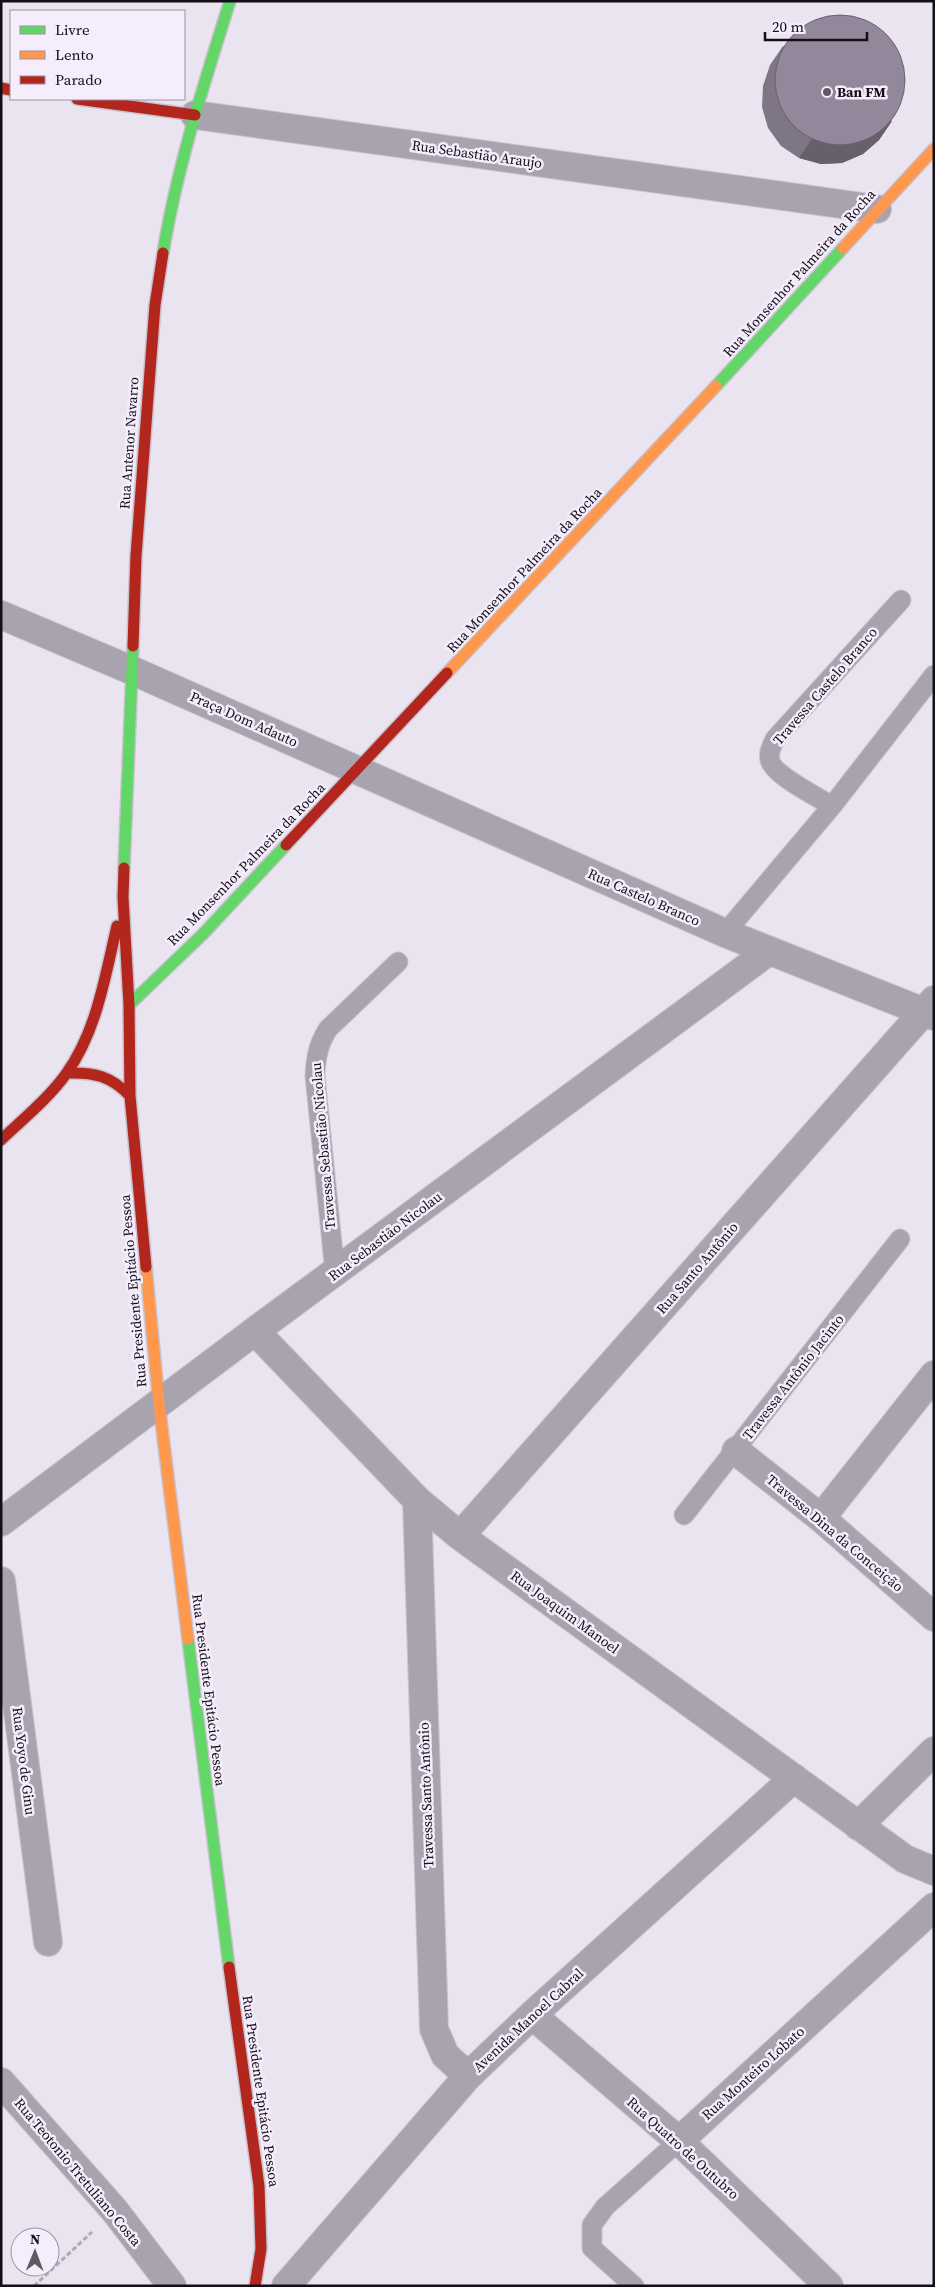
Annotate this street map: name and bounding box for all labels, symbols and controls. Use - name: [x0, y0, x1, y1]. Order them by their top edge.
- legend: [10, 10, 185, 100]
- scale bar: [765, 10, 868, 42]
- text: 20 m: [772, 16, 804, 37]
- text: Livre: [55, 19, 90, 40]
- text: Lento: [55, 44, 94, 65]
- text: Parado: [55, 69, 102, 90]
- place label: Ban FM: [837, 82, 886, 102]
- marker: Ban FM: [821, 86, 833, 98]
- street label: Rua Sebastião Araujo: [410, 135, 544, 173]
- street label: Rua Monsenhor Palmeira da Rocha: [718, 184, 881, 361]
- street label: Rua Antenor Navarro: [114, 376, 144, 510]
- street label: Rua Monsenhor Palmeira da Rocha: [442, 482, 607, 657]
- street label: Travessa Castelo Branco: [768, 622, 882, 749]
- street label: Praça Dom Adauto: [187, 686, 301, 752]
- street label: Rua Monsenhor Palmeira da Rocha: [162, 777, 330, 950]
- street label: Rua Castelo Branco: [585, 863, 704, 931]
- street label: Travessa Sebastião Nicolau: [306, 1062, 340, 1230]
- street label: Rua Sebastião Nicolau: [324, 1187, 446, 1285]
- street label: Rua Presidente Epitácio Pessoa: [115, 1193, 151, 1388]
- street label: Rua Santo Antônio: [651, 1217, 743, 1318]
- street label: Travessa Antônio Jacinto: [738, 1310, 849, 1444]
- street label: Travessa Dina da Conceição: [762, 1470, 908, 1596]
- street label: Rua Joaquim Manoel: [507, 1566, 623, 1658]
- street label: Rua Presidente Epitácio Pessoa: [187, 1593, 231, 1788]
- street label: Rua Yoyo de Ginu: [7, 1706, 41, 1816]
- street label: Travessa Santo Antônio: [413, 1722, 439, 1868]
- street label: Avenida Manoel Cabral: [468, 1963, 588, 2077]
- street label: Rua Presidente Epitácio Pessoa: [238, 1994, 284, 2189]
- street label: Rua Monteiro Lobato: [697, 2021, 809, 2125]
- street label: Rua Quatro de Outubro: [623, 2092, 744, 2204]
- street label: Rua Teotonio Tretuliano Costa: [10, 2094, 147, 2251]
- north arrow: [10, 2227, 60, 2277]
- text: N: [30, 2229, 41, 2249]

